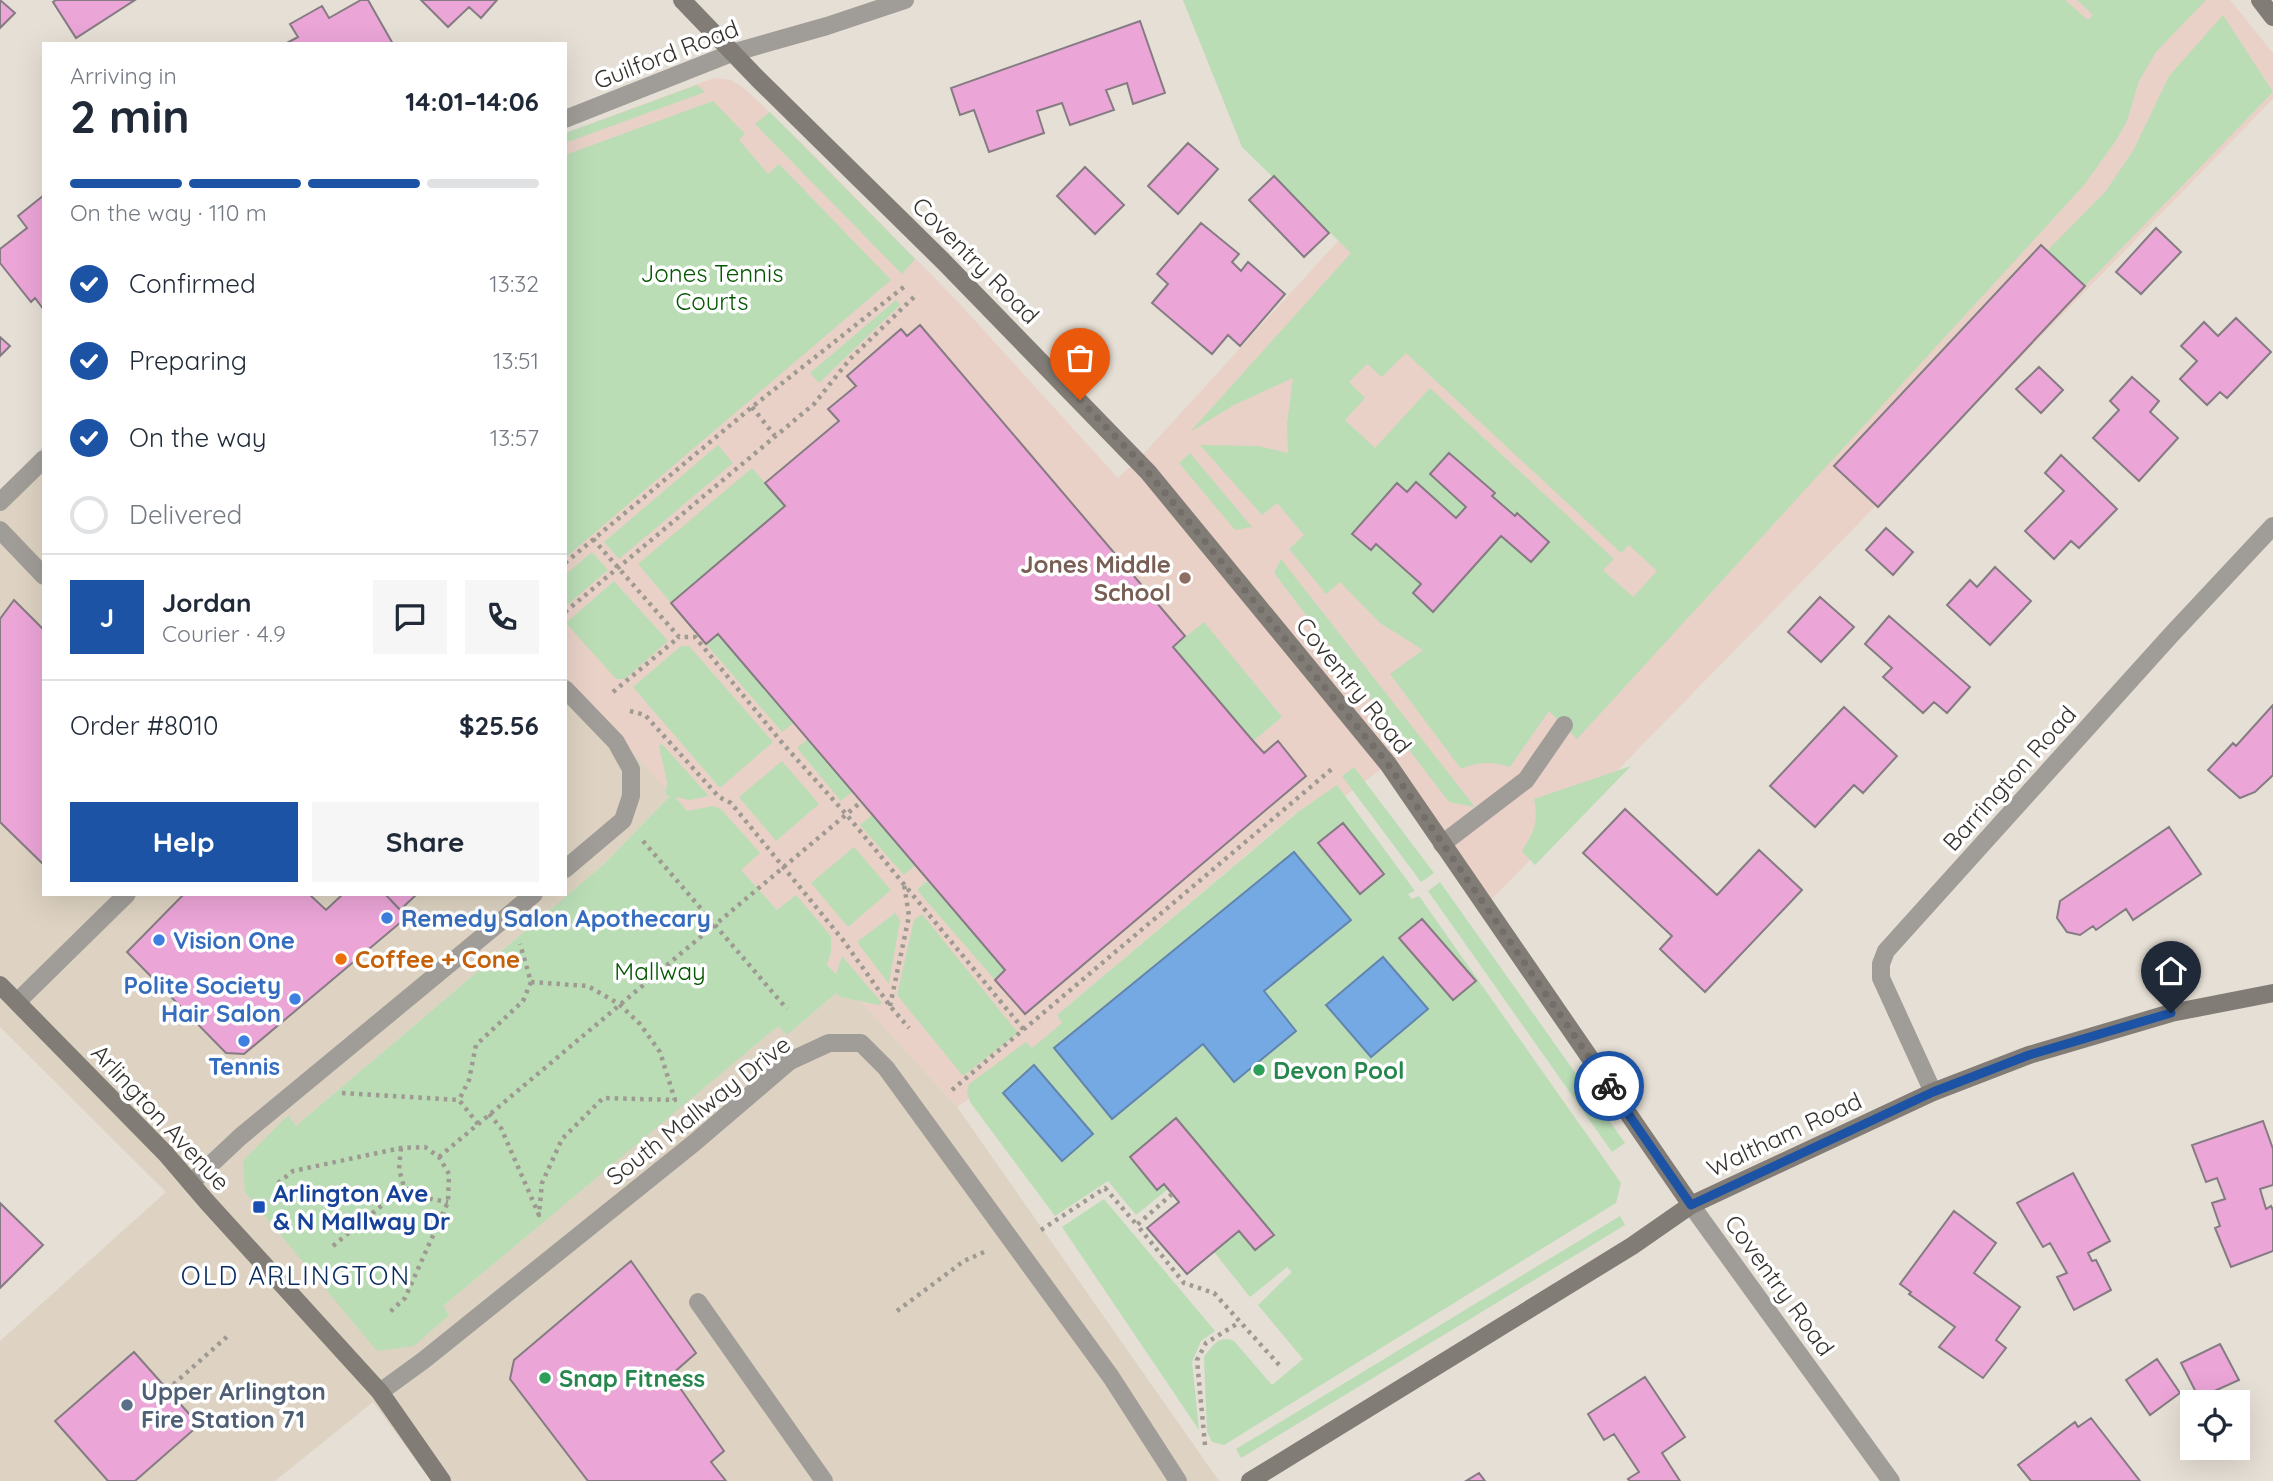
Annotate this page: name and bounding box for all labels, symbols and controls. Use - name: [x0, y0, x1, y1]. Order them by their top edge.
- street label: Guilford Road: [589, 13, 743, 95]
- text: Arriving in: [70, 61, 177, 90]
- text: 14:01–14:06: [405, 85, 539, 118]
- text: 2 min: [70, 87, 190, 145]
- street label: Coventry Road: [906, 190, 1046, 330]
- text: On the way · 110 m: [70, 198, 267, 227]
- park label: Jones Tennis Courts: [641, 258, 783, 316]
- icon: check: [70, 265, 108, 303]
- text: Confirmed: [129, 267, 256, 300]
- text: 13:32: [489, 269, 539, 298]
- pin: [1050, 328, 1110, 400]
- icon: bag: [1061, 339, 1099, 377]
- icon: check: [70, 342, 108, 380]
- text: Preparing: [129, 344, 247, 377]
- text: 13:51: [493, 346, 539, 375]
- icon: check: [70, 419, 108, 457]
- text: On the way: [129, 421, 267, 454]
- text: 13:57: [490, 423, 539, 452]
- text: Delivered: [129, 498, 242, 531]
- place label: Jones Middle School: [1020, 549, 1171, 607]
- marker: Jones Middle School: [1177, 570, 1193, 586]
- button: chat: [373, 580, 447, 654]
- button: phone: [465, 580, 539, 654]
- text: Jordan: [162, 586, 251, 619]
- text: J: [100, 601, 114, 634]
- street label: Coventry Road: [1290, 611, 1418, 759]
- text: Courier · 4.9: [162, 619, 286, 648]
- street label: Barrington Road: [1936, 699, 2082, 857]
- text: Order #8010: [70, 709, 219, 742]
- text: $25.56: [459, 709, 539, 742]
- button: Help: [70, 802, 298, 882]
- button: Share: [312, 802, 539, 882]
- place label: Remedy Salon Apothecary: [401, 903, 711, 933]
- marker: Remedy Salon Apothecary: [379, 910, 395, 926]
- place label: Vision One: [173, 925, 295, 955]
- marker: Vision One: [151, 932, 167, 948]
- pin: [2141, 941, 2201, 1013]
- place label: Coffee + Cone: [355, 944, 520, 974]
- marker: Coffee + Cone: [333, 951, 349, 967]
- icon: home: [2152, 952, 2190, 990]
- park label: Mallway: [614, 956, 706, 986]
- place label: Polite Society Hair Salon: [124, 970, 281, 1028]
- marker: Polite Society Hair Salon: [287, 991, 303, 1007]
- street label: South Mallway Drive: [600, 1029, 796, 1191]
- marker: Tennis: [236, 1033, 252, 1049]
- street label: Arlington Avenue: [85, 1038, 237, 1196]
- place label: Tennis: [208, 1051, 280, 1081]
- courier: [1574, 1051, 1644, 1121]
- place label: Devon Pool: [1273, 1055, 1404, 1085]
- marker: Devon Pool: [1251, 1062, 1267, 1078]
- icon: bike: [1590, 1067, 1628, 1105]
- street label: Waltham Road: [1702, 1085, 1866, 1183]
- place label: Arlington Ave & N Mallway Dr: [273, 1178, 450, 1236]
- marker: Arlington Ave & N Mallway Dr: [251, 1199, 267, 1215]
- street label: Coventry Road: [1719, 1209, 1841, 1361]
- district label: OLD ARLINGTON: [181, 1259, 411, 1292]
- place label: Snap Fitness: [559, 1363, 705, 1393]
- marker: Snap Fitness: [537, 1370, 553, 1386]
- place label: Upper Arlington Fire Station 71: [141, 1376, 326, 1434]
- map controls: [2180, 1390, 2250, 1460]
- button: locate: [2180, 1390, 2250, 1460]
- marker: Upper Arlington Fire Station 71: [119, 1397, 135, 1413]

